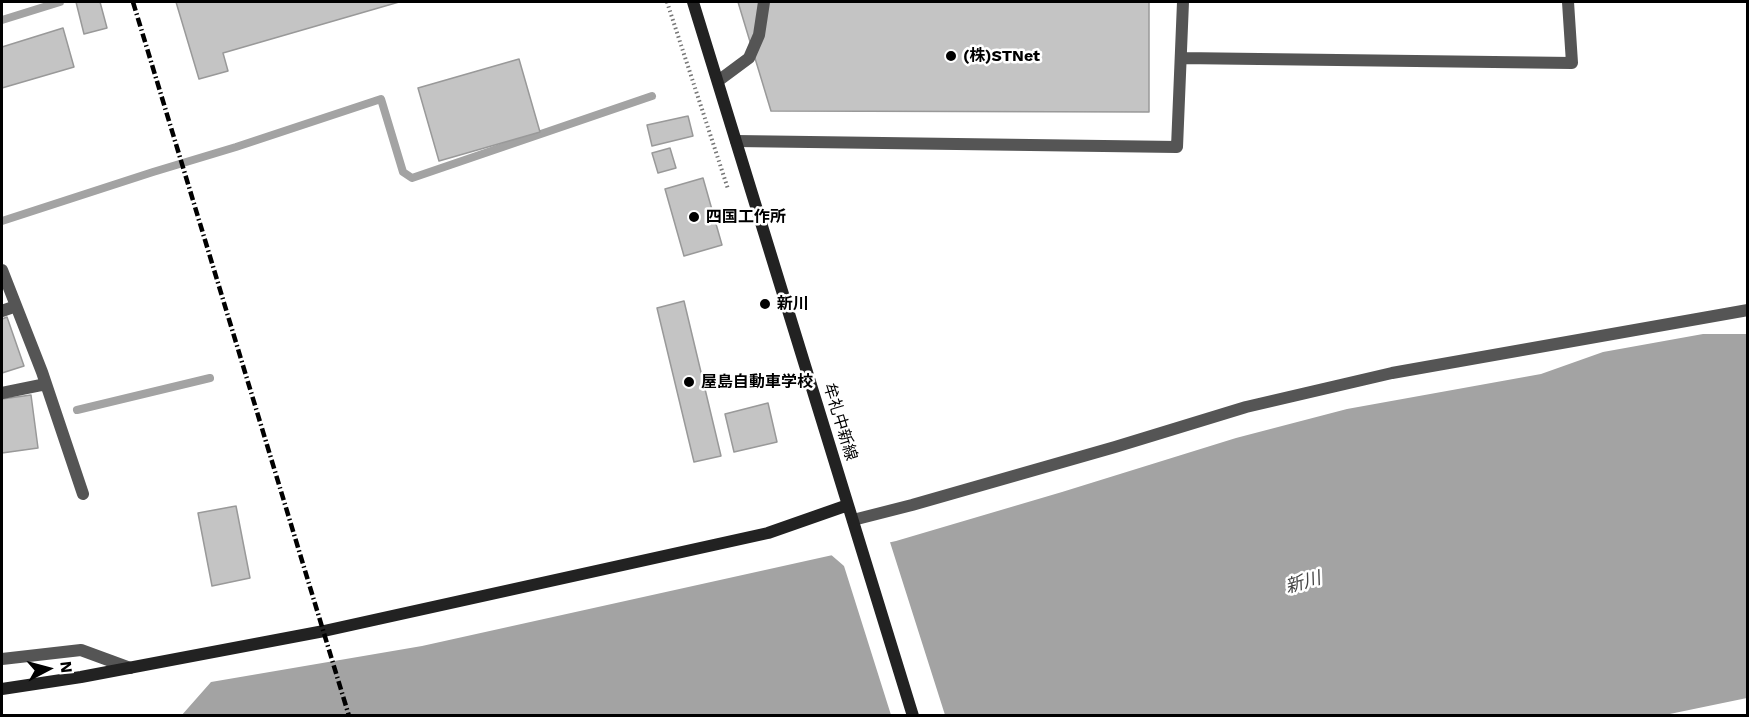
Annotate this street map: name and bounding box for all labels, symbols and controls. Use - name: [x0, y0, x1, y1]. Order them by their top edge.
- place label: (株)STNet: [963, 46, 1040, 66]
- marker: (株)STNet: [944, 49, 958, 63]
- place label: 四国工作所: [706, 207, 786, 227]
- marker: 四国工作所: [687, 210, 701, 224]
- place label: 新川: [777, 294, 809, 314]
- marker: 新川: [758, 297, 772, 311]
- place label: 屋島自動車学校: [701, 372, 813, 392]
- marker: 屋島自動車学校: [682, 375, 696, 389]
- street label: 牟礼中新線: [819, 381, 861, 463]
- water label: 新川: [1283, 568, 1323, 598]
- north arrow: [18, 639, 78, 699]
- text: N: [56, 660, 76, 674]

